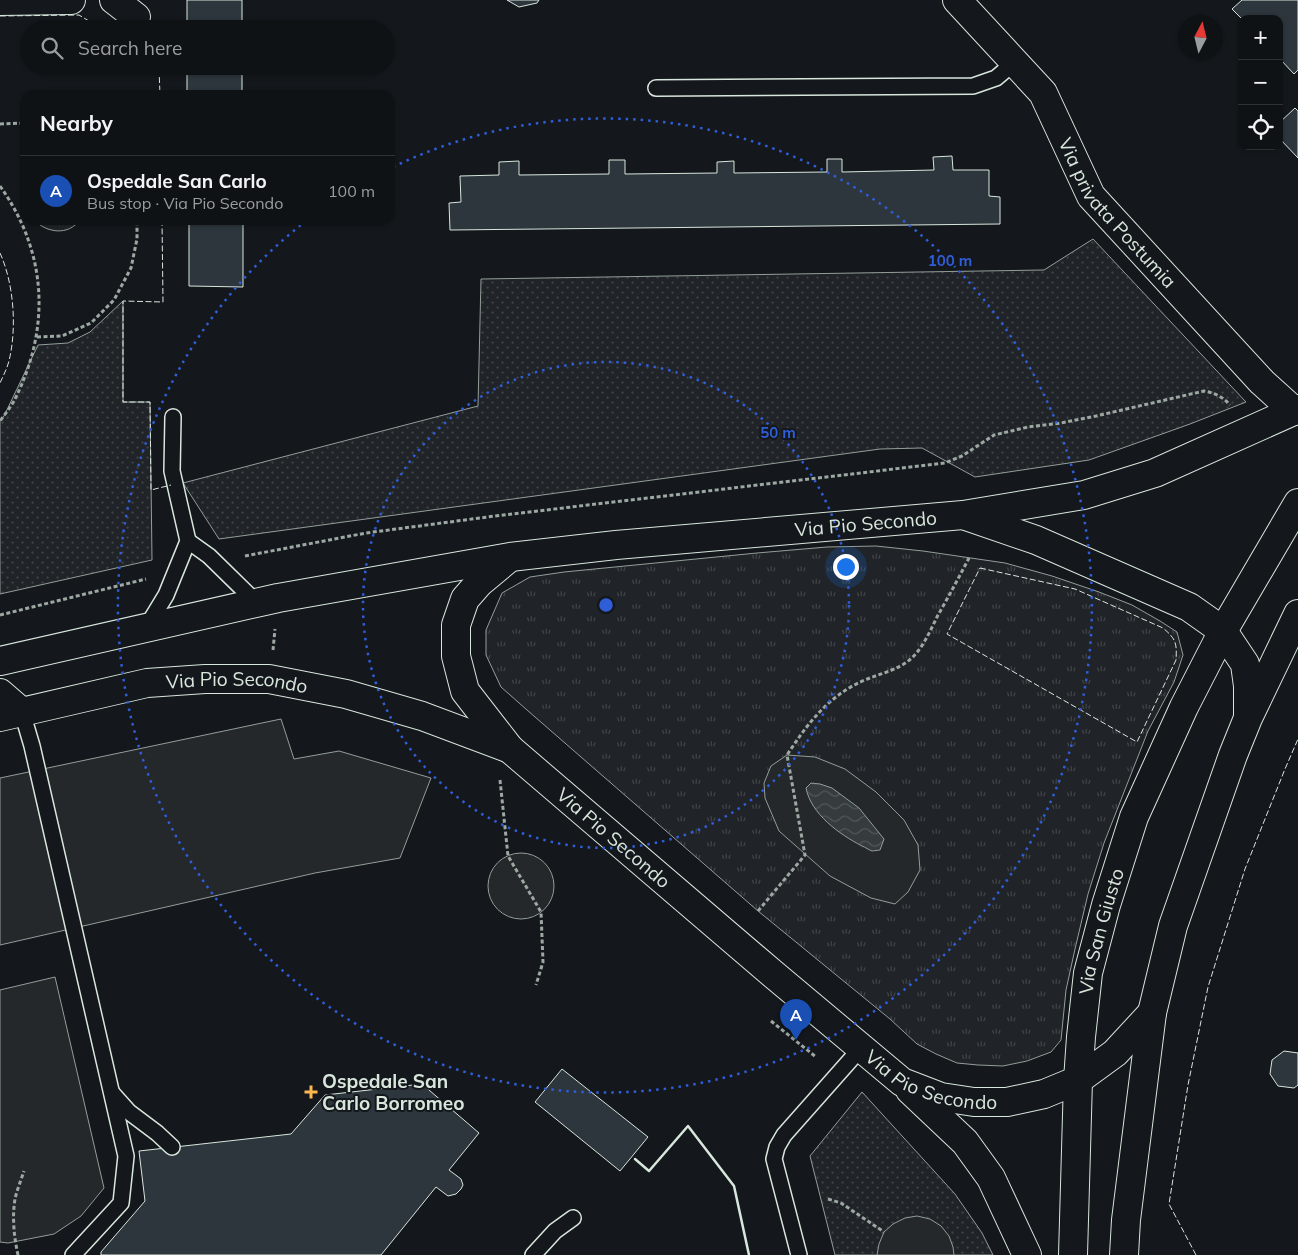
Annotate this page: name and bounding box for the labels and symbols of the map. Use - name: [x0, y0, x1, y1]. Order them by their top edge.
- north arrow: [1178, 15, 1223, 60]
- street label: Via privata Postumia: [1053, 134, 1181, 293]
- text: 100 m: [928, 251, 972, 270]
- text: 50 m: [760, 423, 796, 442]
- street label: Via Pio Secondo: [794, 505, 938, 542]
- your location: [833, 554, 859, 580]
- centre of rings: [597, 596, 615, 614]
- street label: Via Pio Secondo: [165, 666, 310, 698]
- street label: Via Pio Secondo: [552, 782, 676, 893]
- street label: Via San Giusto: [1074, 865, 1129, 996]
- pin: A: [780, 999, 812, 1040]
- street label: Via Pio Secondo: [860, 1044, 997, 1114]
- place label: Ospedale San Carlo Borromeo: [322, 1069, 464, 1115]
- marker: Ospedale San Carlo Borromeo: [304, 1085, 318, 1099]

